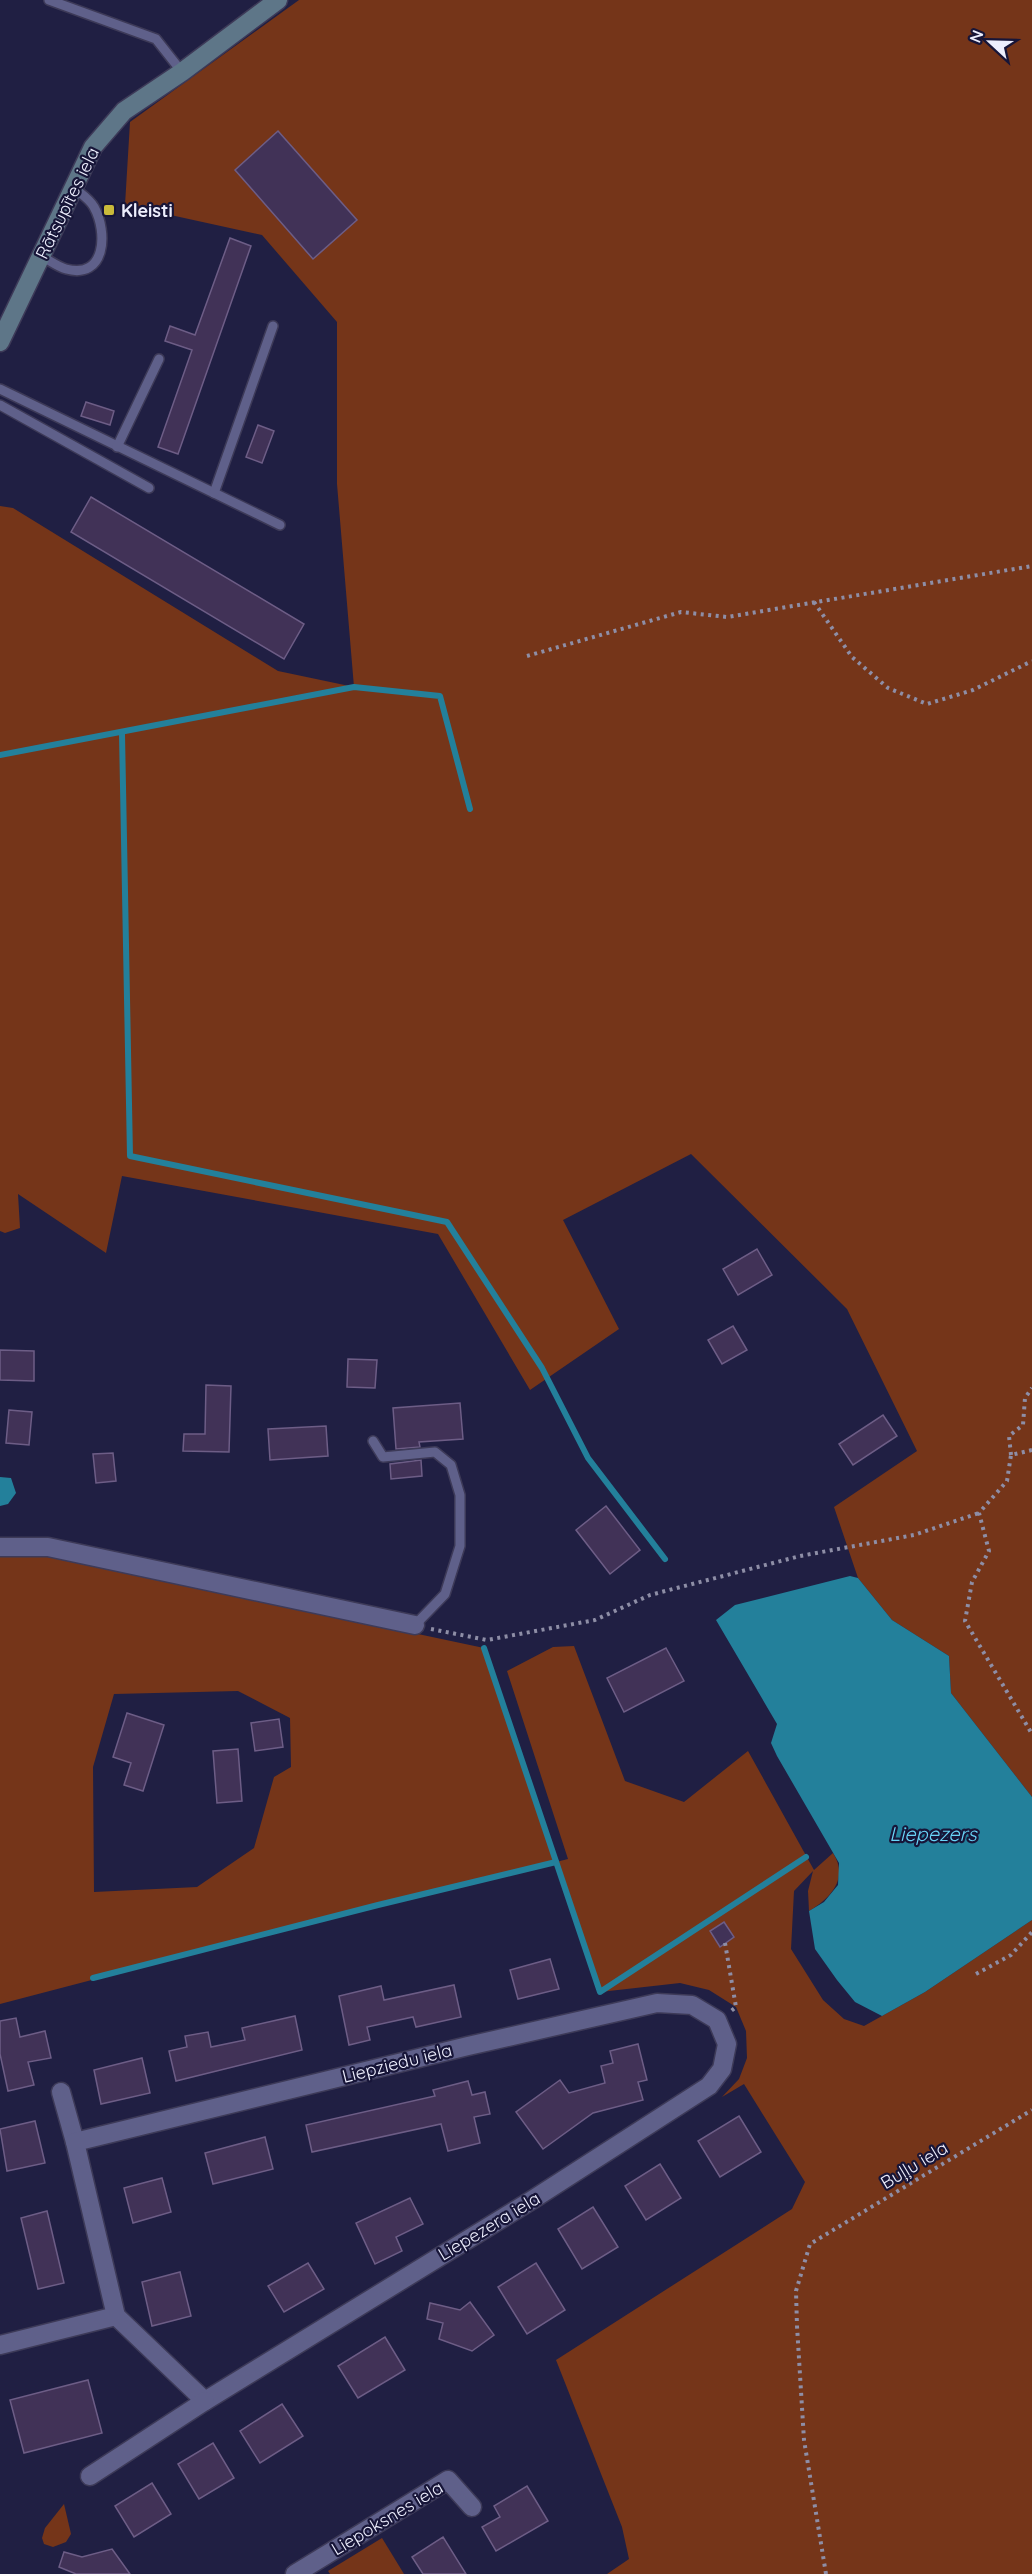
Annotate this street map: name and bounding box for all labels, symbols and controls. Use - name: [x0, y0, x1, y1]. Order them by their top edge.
- north arrow: [960, 12, 1020, 72]
- text: N: [965, 27, 988, 46]
- street label: Rātsupītes iela: [30, 143, 104, 263]
- place label: Kleisti: [121, 199, 173, 222]
- marker: Kleisti: [102, 203, 116, 217]
- water label: Liepezers: [889, 1821, 978, 1846]
- street label: Liepziedu iela: [340, 2038, 454, 2088]
- street label: Buļļu iela: [876, 2136, 952, 2194]
- street label: Liepezera iela: [434, 2187, 544, 2265]
- street label: Liepoksnes iela: [327, 2476, 447, 2560]

